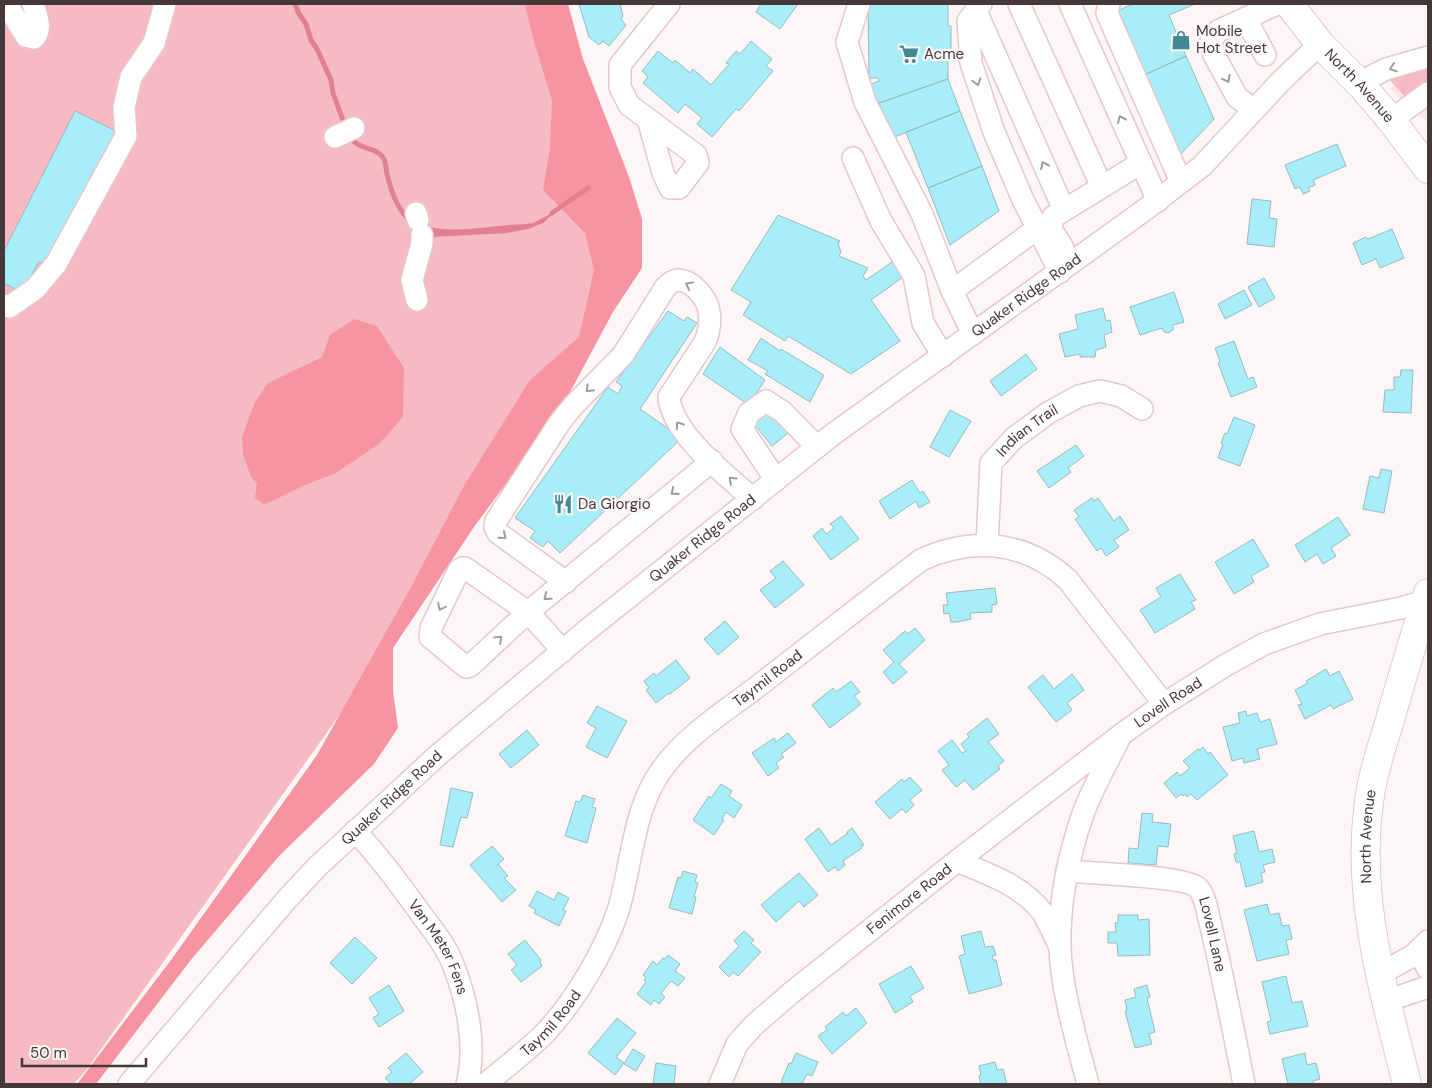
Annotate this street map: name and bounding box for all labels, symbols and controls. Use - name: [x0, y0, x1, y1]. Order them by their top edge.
- place label: Mobile Hot Street: [1196, 21, 1267, 58]
- shop icon: Mobile Hot Street: [1170, 29, 1192, 51]
- supermarket icon: Acme: [898, 43, 920, 65]
- place label: Acme: [924, 44, 964, 64]
- street label: North Avenue: [1320, 44, 1399, 127]
- one-way arrow: [1389, 62, 1397, 72]
- one-way arrow: [1221, 73, 1231, 82]
- one-way arrow: [971, 77, 981, 86]
- one-way arrow: [1117, 115, 1128, 124]
- one-way arrow: [1040, 161, 1051, 170]
- street label: Quaker Ridge Road: [967, 249, 1085, 342]
- one-way arrow: [685, 281, 694, 291]
- one-way arrow: [586, 384, 595, 393]
- street label: Indian Trail: [992, 400, 1061, 461]
- one-way arrow: [676, 421, 685, 430]
- one-way arrow: [729, 477, 738, 486]
- one-way arrow: [671, 486, 680, 495]
- street label: Quaker Ridge Road: [645, 490, 760, 587]
- restaurant icon: Da Giorgio: [552, 493, 574, 515]
- place label: Da Giorgio: [578, 494, 651, 514]
- one-way arrow: [498, 530, 507, 539]
- one-way arrow: [543, 592, 552, 601]
- one-way arrow: [437, 602, 447, 611]
- one-way arrow: [493, 636, 502, 645]
- street label: Taymil Road: [729, 645, 807, 712]
- street label: Lovell Road: [1130, 673, 1206, 732]
- street label: Quaker Ridge Road: [337, 746, 447, 850]
- street label: North Avenue: [1355, 788, 1381, 884]
- street label: Fenimore Road: [863, 859, 956, 939]
- street label: Lovell Lane: [1194, 894, 1231, 974]
- street label: Van Meter Fens: [404, 895, 473, 997]
- street label: Taymil Road: [516, 986, 586, 1061]
- scale bar: [22, 1036, 146, 1068]
- text: 50 m: [30, 1043, 67, 1063]

